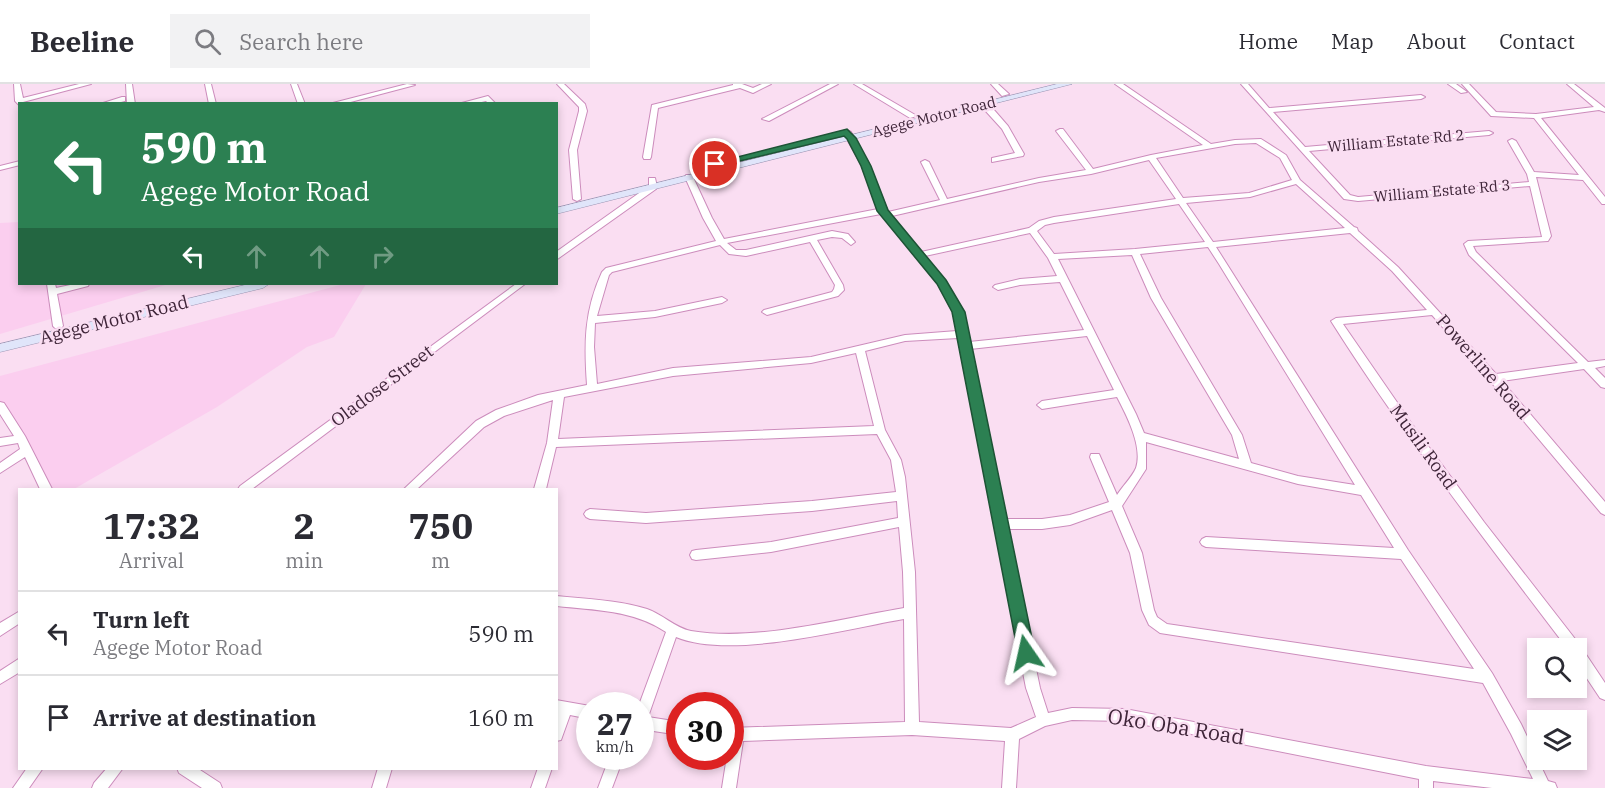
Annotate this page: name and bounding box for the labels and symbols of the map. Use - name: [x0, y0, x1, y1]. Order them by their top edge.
- street label: Agege Motor Road: [870, 92, 998, 141]
- street label: William Estate Rd 2: [1327, 125, 1465, 156]
- pin: [689, 138, 740, 189]
- street label: William Estate Rd 3: [1373, 175, 1511, 206]
- street label: Agege Motor Road: [37, 290, 191, 349]
- street label: Powerline Road: [1431, 309, 1535, 424]
- street label: Oladose Street: [326, 340, 437, 432]
- street label: Musili Road: [1385, 400, 1462, 494]
- position arrow: [994, 621, 1058, 685]
- speed limit sign: 30: [666, 692, 744, 770]
- street label: Oko Oba Road: [1106, 701, 1247, 751]

